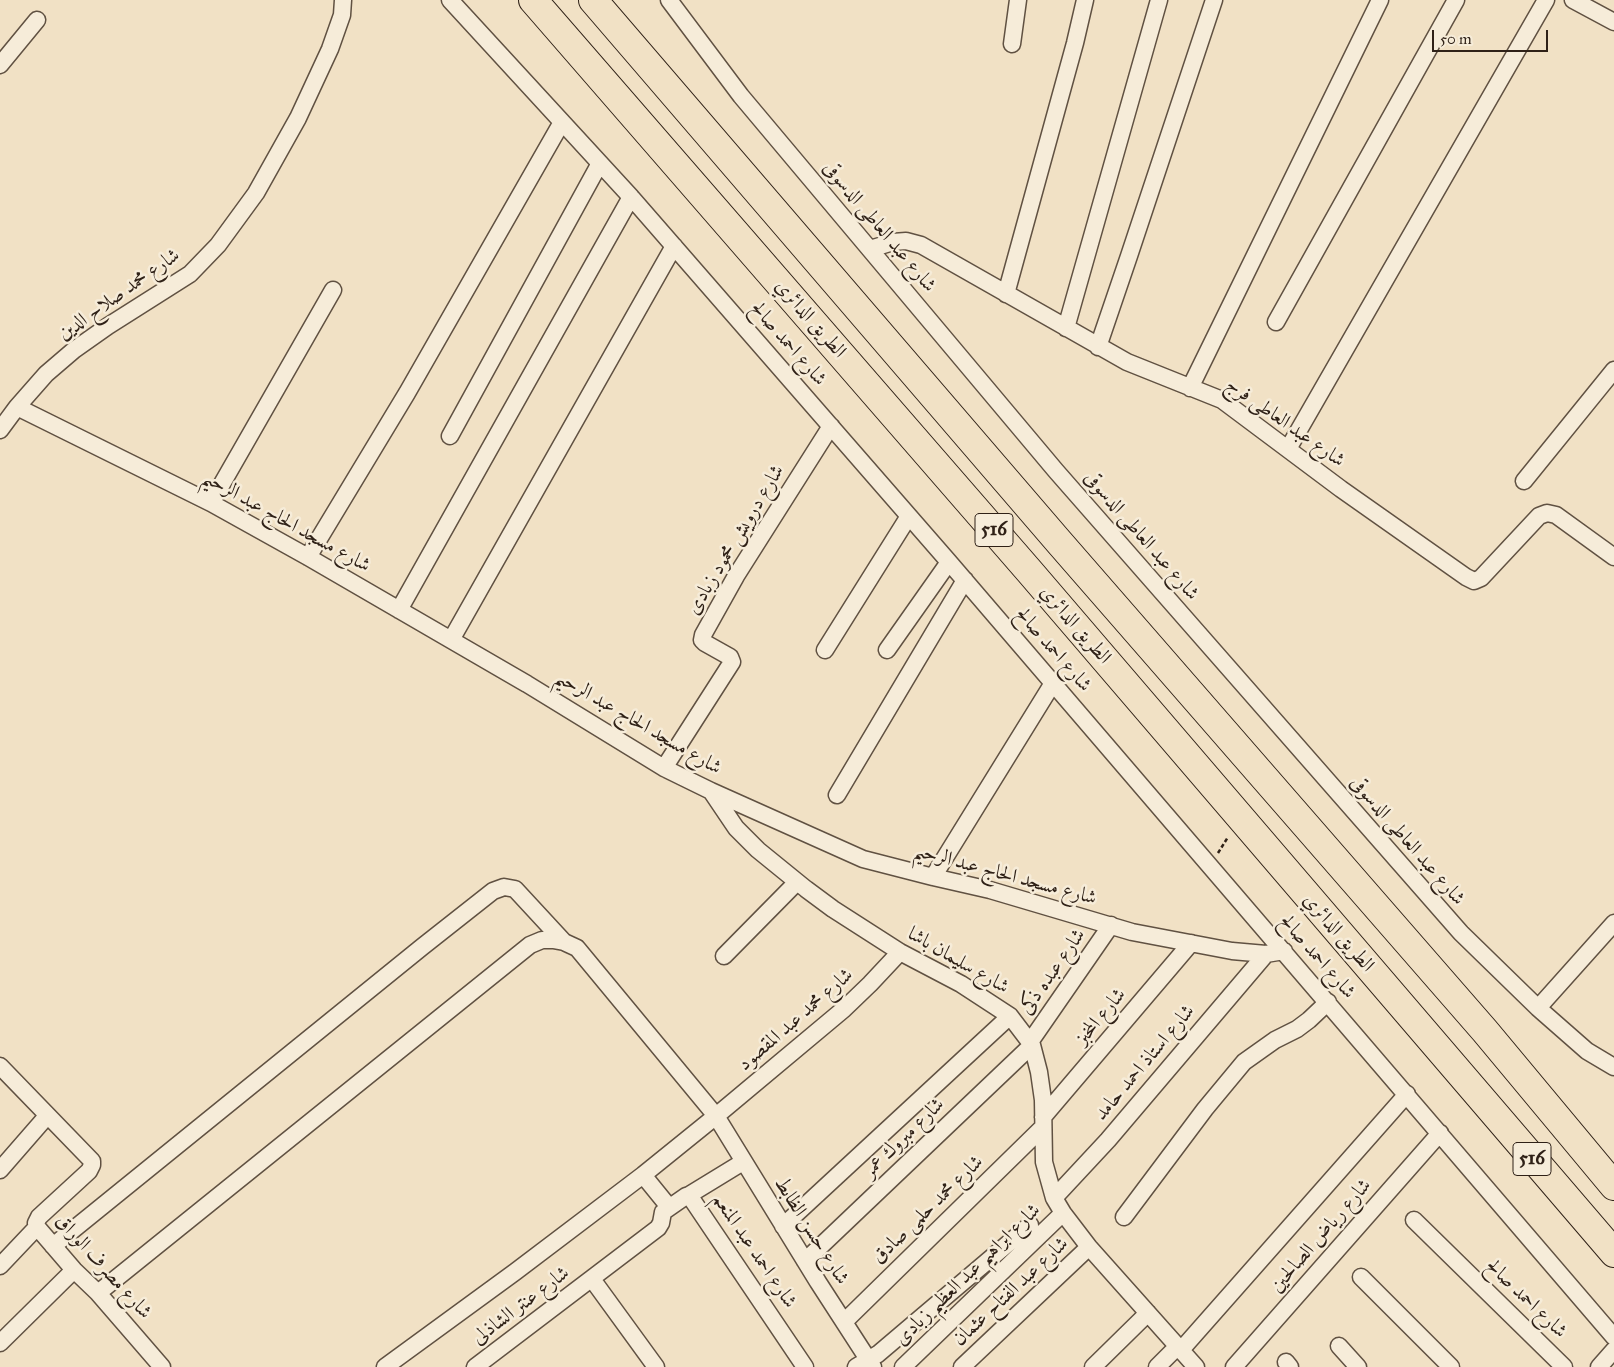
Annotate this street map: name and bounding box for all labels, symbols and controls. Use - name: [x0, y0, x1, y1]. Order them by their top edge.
- scale bar: [1434, 20, 1550, 52]
- text: 50 m: [1440, 30, 1472, 48]
- street label: شارع عبد العاطى الدسوقى: [817, 157, 941, 297]
- street label: شارع محمد صلاح الدين: [53, 244, 185, 346]
- street label: الطريق الدائري: [769, 275, 851, 363]
- street label: شارع احمد صالح: [745, 297, 831, 391]
- street label: شارع عبد العاطى فرج: [1221, 373, 1349, 473]
- street label: شارع درويش محمود زبادى: [682, 461, 790, 619]
- street label: شارع مسجد الحاج عبد الرحيم: [198, 466, 374, 578]
- street label: شارع عبد العاطى الدسوقى: [1078, 466, 1204, 606]
- road number: 516: [975, 514, 1013, 546]
- street label: الطريق الدائري: [1034, 581, 1116, 669]
- street label: شارع احمد صالح: [1010, 603, 1096, 697]
- street label: شارع مسجد الحاج عبد الرحيم: [550, 665, 726, 781]
- street label: شارع عبد العاطى الدسوقى: [1344, 771, 1470, 911]
- street label: شارع مسجد الحاج عبد الرحيم: [911, 839, 1099, 911]
- street label: الطريق الدائري: [1297, 889, 1379, 977]
- street label: شارع احمد صالح: [1274, 910, 1360, 1004]
- street label: شارع سليمان باشا: [903, 922, 1013, 1000]
- street label: شارع عبده ذكى: [1015, 924, 1091, 1020]
- street label: شارع محمد عبد المقصود: [733, 963, 859, 1077]
- street label: شارع المخبز: [1070, 984, 1132, 1050]
- street label: شارع استاذ احمد حامد: [1090, 1000, 1200, 1126]
- street label: شارع مبروك عمر: [858, 1093, 950, 1183]
- road number: 516: [1513, 1142, 1551, 1176]
- street label: شارع محمد حلمى صادق: [867, 1151, 989, 1269]
- street label: شارع حسن الظابط: [768, 1173, 854, 1289]
- street label: شارع رياض الصالحين: [1265, 1174, 1377, 1298]
- street label: شارع احمد عبد المنعم: [707, 1189, 801, 1313]
- street label: شارع ابراهيم عبد العظيم زبادى: [890, 1199, 1046, 1351]
- street label: شارع مصرف الوراق: [50, 1210, 156, 1324]
- street label: شارع عبد الفتاح عثمان: [948, 1232, 1074, 1352]
- street label: شارع احمد صالح: [1480, 1254, 1572, 1344]
- street label: شارع عنتر الشاذلى: [468, 1262, 574, 1350]

